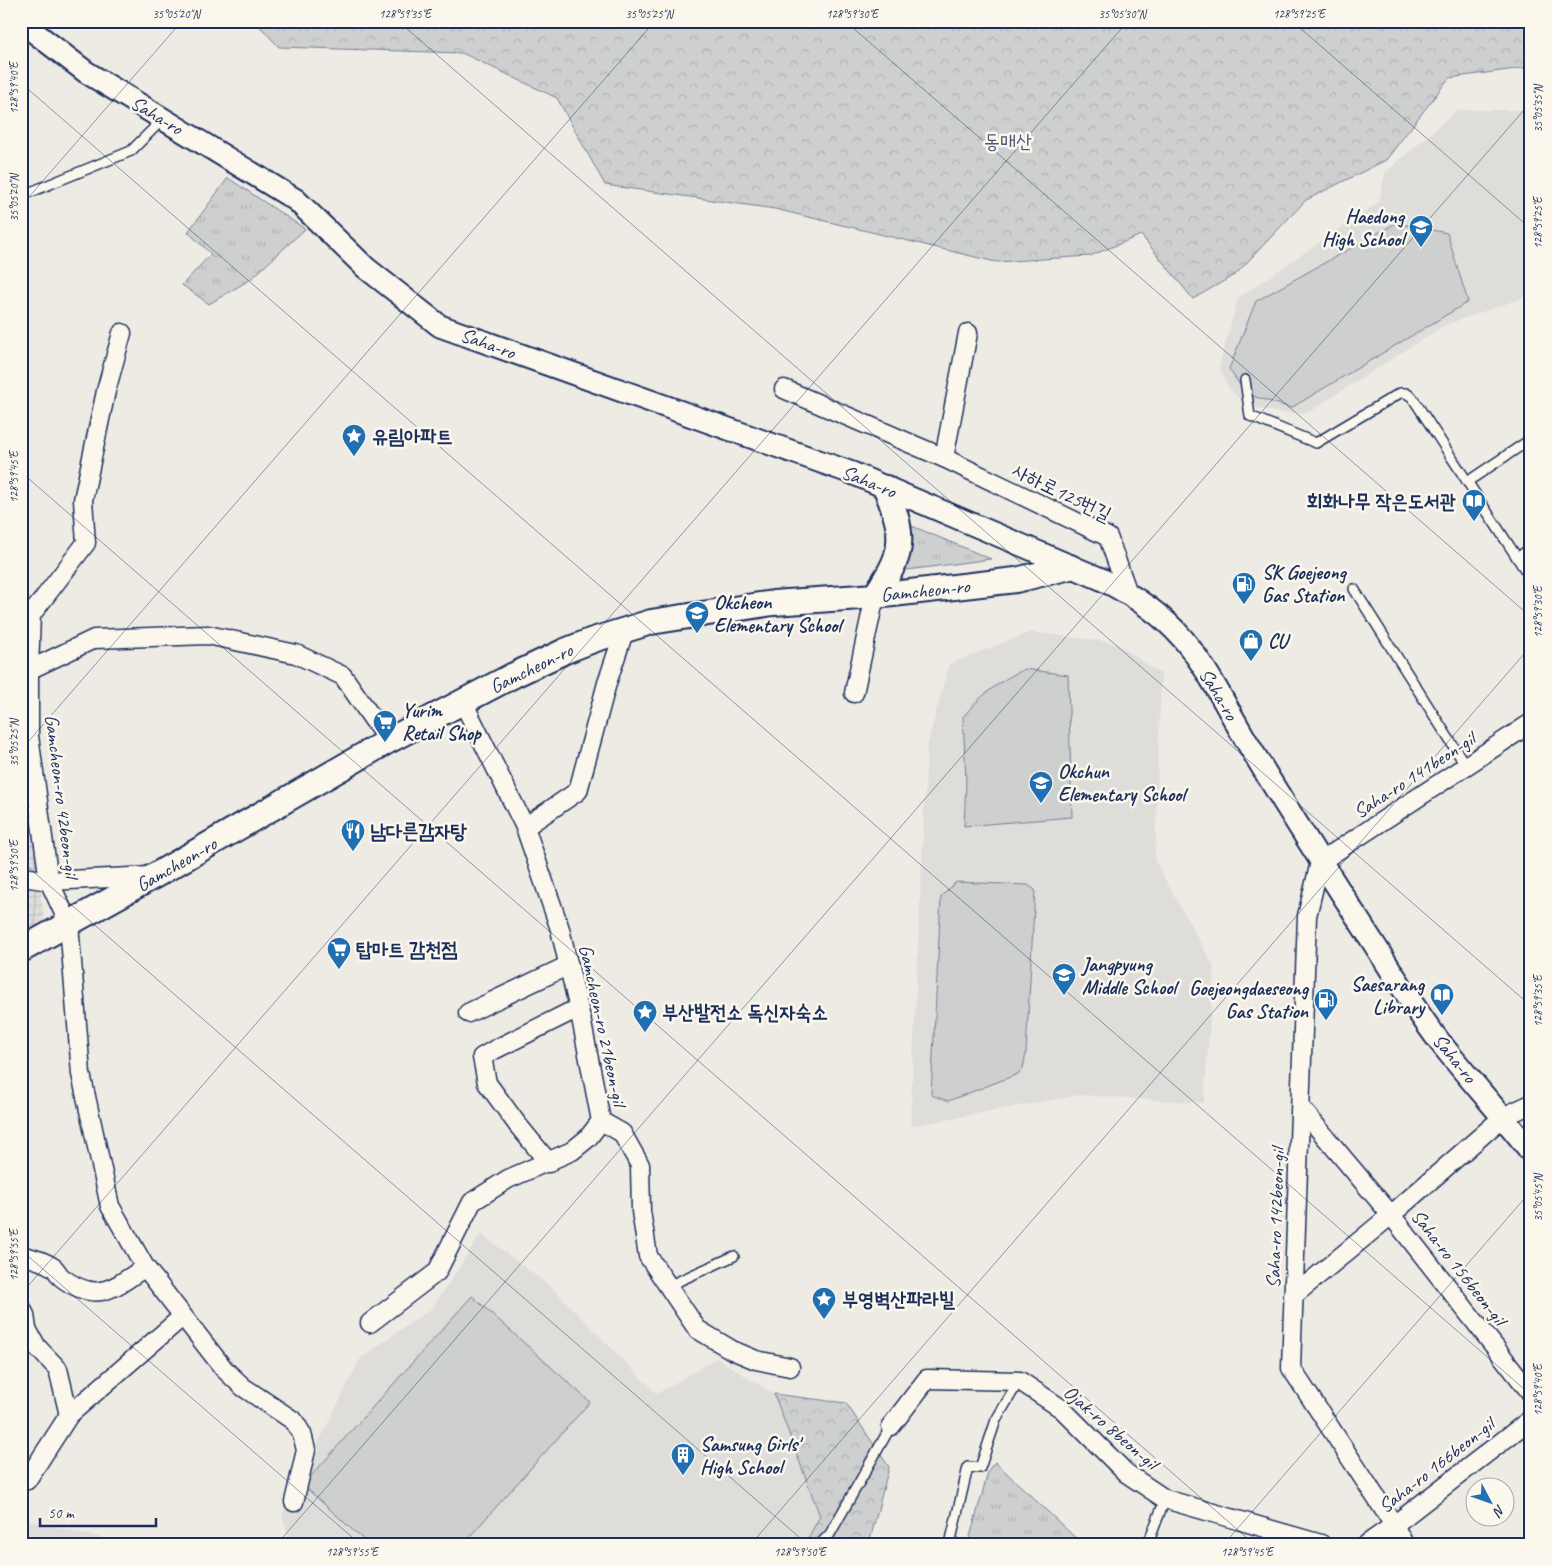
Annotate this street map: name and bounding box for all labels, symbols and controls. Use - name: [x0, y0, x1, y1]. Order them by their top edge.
- text: 35°05'20"N: [152, 6, 201, 22]
- text: 128°59'35"E: [379, 6, 433, 22]
- text: 35°05'25"N: [625, 6, 674, 22]
- text: 128°59'30"E: [826, 6, 880, 22]
- text: 35°05'30"N: [1098, 6, 1147, 22]
- text: 128°59'25"E: [1273, 6, 1327, 22]
- text: 128°59'40"E: [6, 60, 22, 114]
- text: 35°05'35"N: [1530, 84, 1546, 133]
- street label: Saha-ro: [126, 90, 188, 141]
- park label: 동매산: [984, 129, 1032, 154]
- text: 35°05'20"N: [6, 173, 22, 222]
- text: 128°59'25"E: [1530, 195, 1546, 249]
- place label: Haedong High School: [1322, 204, 1407, 252]
- school or university icon: Haedong High School: [1408, 214, 1434, 248]
- street label: Saha-ro: [457, 322, 519, 365]
- place icon: 유림아파트: [341, 423, 367, 457]
- place label: 유림아파트: [372, 424, 452, 449]
- text: 128°59'45"E: [6, 449, 22, 503]
- street label: 사하로125번길: [1008, 458, 1116, 527]
- street label: Saha-ro: [838, 459, 900, 504]
- library icon: 회화나무 작은도서관: [1461, 488, 1487, 522]
- place label: 회화나무 작은도서관: [1306, 489, 1456, 514]
- place label: SK Goejeong Gas Station: [1262, 560, 1347, 608]
- fuel station icon: SK Goejeong Gas Station: [1231, 571, 1257, 605]
- street label: Gamcheon-ro: [879, 573, 972, 608]
- text: 128°59'30"E: [1530, 584, 1546, 638]
- place label: Okcheon Elementary School: [714, 590, 844, 638]
- school or university icon: Okcheon Elementary School: [684, 600, 710, 634]
- shop icon: CU: [1238, 628, 1264, 662]
- place label: CU: [1268, 629, 1291, 654]
- street label: Gamcheon-ro: [486, 637, 578, 699]
- street label: Saha-ro: [1193, 664, 1244, 726]
- place label: Yurim Retail Shop: [402, 698, 482, 746]
- supermarket icon: Yurim Retail Shop: [372, 709, 398, 743]
- street label: Gamcheon-ro 42beon-gil: [39, 713, 84, 883]
- text: 35°05'25"N: [6, 718, 22, 767]
- street label: Saha-ro 141beon-gil: [1349, 725, 1483, 824]
- place label: Okchun Elementary School: [1058, 759, 1188, 807]
- school or university icon: Okchun Elementary School: [1028, 770, 1054, 804]
- restaurant icon: 남다른감자탕: [340, 818, 366, 852]
- place label: 남다른감자탕: [370, 819, 467, 844]
- street label: Gamcheon-ro: [131, 831, 222, 898]
- text: 128°59'50"E: [6, 838, 22, 892]
- supermarket icon: 탑마트 감천점: [326, 936, 352, 970]
- place label: 탑마트 감천점: [356, 937, 457, 962]
- street label: Gamcheon-ro 21beon-gil: [573, 942, 633, 1112]
- place label: Jangpyung Middle School: [1080, 952, 1179, 1000]
- school or university icon: Jangpyung Middle School: [1051, 962, 1077, 996]
- place label: Saesarang Library: [1351, 972, 1426, 1020]
- text: 128°59'35"E: [1530, 973, 1546, 1027]
- place label: Goejeongdaeseong Gas Station: [1189, 976, 1310, 1024]
- library icon: Saesarang Library: [1429, 982, 1455, 1016]
- fuel station icon: Goejeongdaeseong Gas Station: [1313, 987, 1339, 1021]
- place icon: 부산발전소 독신자숙소: [632, 999, 658, 1033]
- place label: 부산발전소 독신자숙소: [662, 1000, 828, 1025]
- street label: Saha-ro: [1427, 1029, 1483, 1089]
- street label: Saha-ro 142beon-gil: [1261, 1144, 1291, 1289]
- text: 35°05'45"N: [1530, 1173, 1546, 1222]
- street label: Saha-ro 156beon-gil: [1406, 1204, 1514, 1333]
- text: 128°59'55"E: [6, 1227, 22, 1281]
- place icon: 부영벽산파라빌: [811, 1286, 837, 1320]
- place label: 부영벽산파라빌: [842, 1287, 956, 1312]
- text: 128°59'40"E: [1530, 1362, 1546, 1416]
- street label: Ojak-ro 8beon-gil: [1058, 1379, 1166, 1478]
- street label: Saha-ro 166beon-gil: [1373, 1410, 1502, 1518]
- place label: Samsung Girls' High School: [700, 1432, 804, 1480]
- building icon: Samsung Girls' High School: [670, 1442, 696, 1476]
- north arrow: [1464, 1478, 1514, 1528]
- scale bar: [40, 1495, 156, 1527]
- text: N: [1489, 1501, 1509, 1521]
- text: 50 m: [48, 1504, 75, 1523]
- text: 128°59'55"E: [326, 1544, 380, 1560]
- text: 128°59'50"E: [774, 1544, 828, 1560]
- text: 128°59'45"E: [1221, 1544, 1275, 1560]

